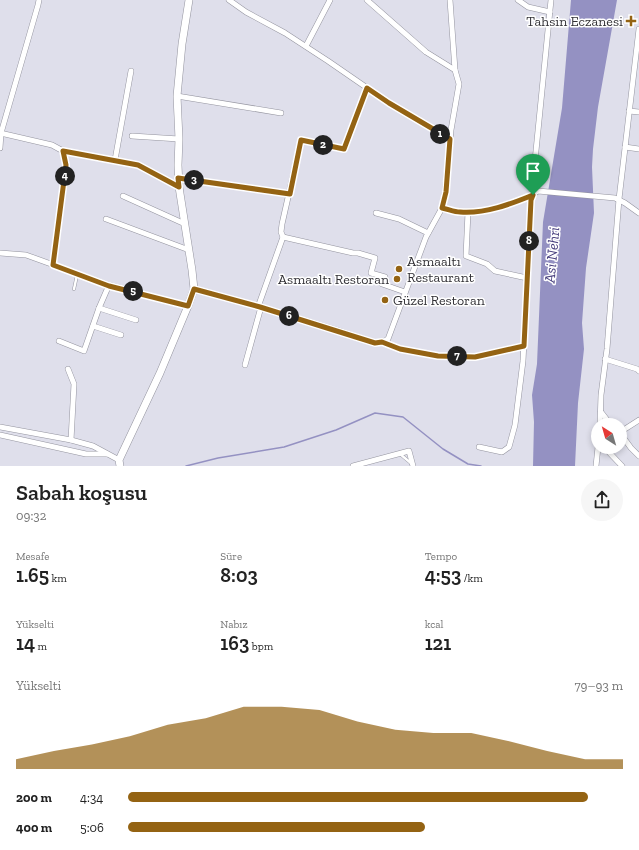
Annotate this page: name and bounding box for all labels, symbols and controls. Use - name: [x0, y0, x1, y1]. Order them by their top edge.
- place label: Tahsin Eczanesi: [526, 13, 623, 30]
- marker: Tahsin Eczanesi: [626, 16, 636, 26]
- pin: 1: [430, 124, 450, 144]
- text: 1: [438, 127, 442, 140]
- pin: 2: [313, 135, 333, 155]
- text: 2: [320, 138, 326, 151]
- pin: [516, 154, 550, 195]
- icon: arrive: [522, 160, 544, 182]
- pin: 4: [55, 166, 75, 186]
- text: 4: [62, 169, 68, 182]
- pin: 3: [184, 170, 204, 190]
- text: 3: [191, 173, 197, 186]
- water label: Asi Nehri: [540, 226, 563, 285]
- pin: 8: [519, 231, 539, 251]
- text: 8: [526, 234, 532, 247]
- place label: Asmaaltı Restaurant: [407, 253, 475, 286]
- marker: Asmaaltı Restaurant: [394, 264, 404, 274]
- place label: Asmaaltı Restoran: [278, 271, 389, 288]
- marker: Asmaaltı Restoran: [392, 274, 402, 284]
- pin: 5: [123, 281, 143, 301]
- text: 5: [130, 284, 136, 297]
- place label: Güzel Restoran: [393, 292, 485, 309]
- marker: Güzel Restoran: [380, 295, 390, 305]
- pin: 6: [279, 306, 299, 326]
- text: 6: [286, 309, 292, 322]
- pin: 7: [447, 346, 467, 366]
- text: 7: [454, 349, 460, 362]
- north arrow: [591, 418, 627, 454]
- map controls: [591, 418, 627, 454]
- text: Sabah koşusu: [16, 479, 147, 506]
- button: share: [581, 479, 623, 521]
- text: 09:32: [16, 508, 46, 523]
- text: Mesafe: [16, 550, 49, 563]
- text: Süre: [220, 550, 242, 563]
- text: Tempo: [425, 550, 457, 563]
- text: 1.65: [16, 563, 49, 587]
- text: 8:03: [220, 563, 258, 587]
- text: 4:53: [425, 563, 461, 587]
- text: km: [49, 572, 67, 585]
- text: /km: [461, 572, 483, 585]
- text: Yükselti: [16, 618, 54, 631]
- text: Nabız: [220, 618, 248, 631]
- text: kcal: [425, 618, 444, 631]
- text: 14: [16, 631, 35, 655]
- text: 163: [220, 631, 249, 655]
- text: 121: [425, 631, 451, 655]
- text: m: [35, 640, 47, 653]
- text: bpm: [249, 640, 273, 653]
- text: Yükselti: [16, 678, 61, 693]
- text: 79–93 m: [574, 678, 623, 693]
- text: 200 m: [16, 790, 52, 805]
- text: 4:34: [80, 790, 103, 805]
- text: 400 m: [16, 820, 52, 835]
- text: 5:06: [80, 820, 104, 835]

